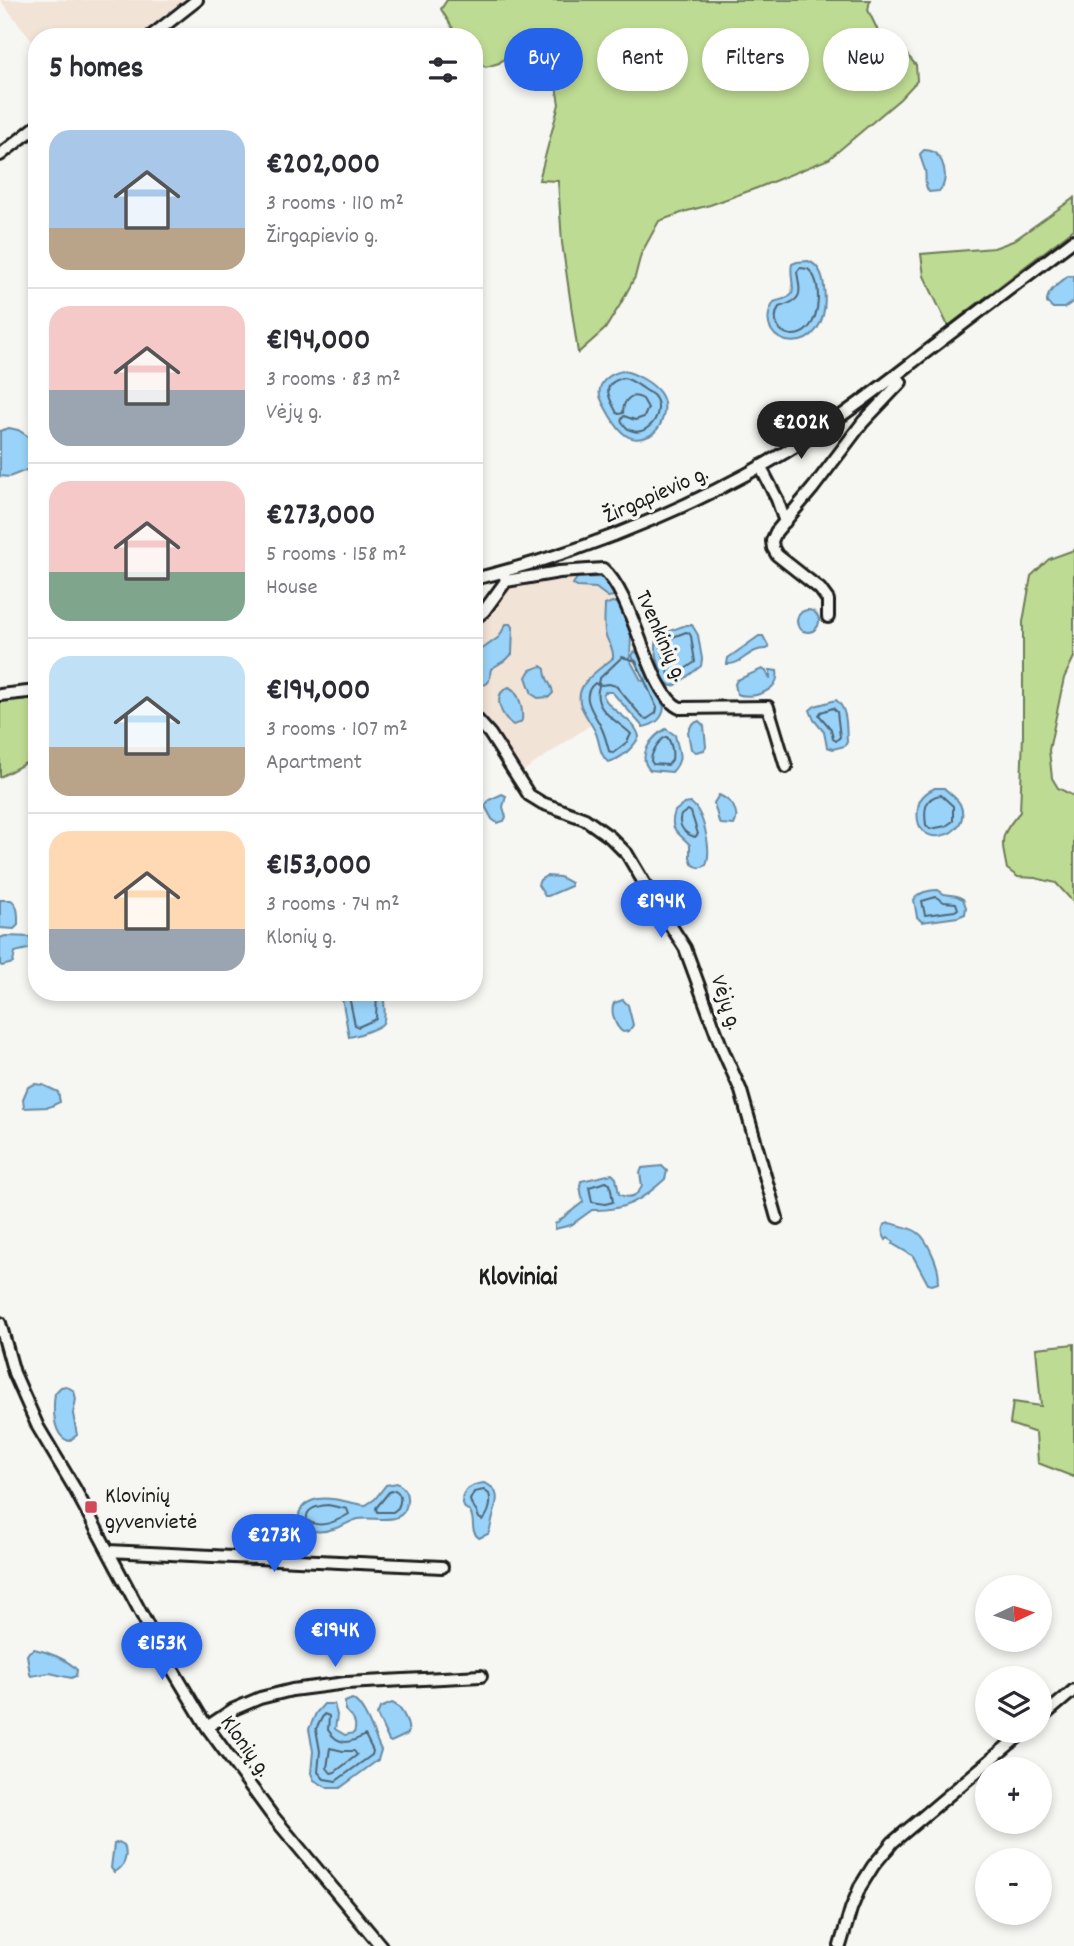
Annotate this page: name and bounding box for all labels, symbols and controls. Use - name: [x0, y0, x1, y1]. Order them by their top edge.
- chip: Buy: [504, 28, 583, 91]
- chip: Rent: [597, 28, 688, 91]
- chip: Filters: [702, 28, 809, 91]
- chip: New: [823, 28, 909, 91]
- text: 5 homes: [49, 49, 143, 92]
- icon: filters: [424, 51, 462, 89]
- text: €202,000: [266, 145, 380, 188]
- icon: home: [105, 158, 189, 242]
- text: 3 rooms · 110 m²: [266, 188, 404, 221]
- text: Žirgapievio g.: [266, 221, 378, 254]
- text: €194,000: [266, 321, 370, 364]
- icon: home: [105, 334, 189, 418]
- text: 3 rooms · 83 m²: [266, 364, 401, 397]
- text: Vėjų g.: [266, 397, 322, 430]
- pin: €202K: [752, 402, 850, 461]
- text: €202K: [773, 407, 829, 440]
- street label: Žirgapievio g.: [599, 458, 714, 534]
- text: €273,000: [266, 496, 375, 539]
- icon: home: [105, 509, 189, 593]
- text: 5 rooms · 158 m²: [266, 539, 407, 572]
- text: House: [266, 572, 318, 605]
- street label: Tvenkinių g.: [625, 585, 695, 687]
- text: €194,000: [266, 671, 370, 714]
- icon: home: [105, 684, 189, 768]
- text: 3 rooms · 107 m²: [266, 714, 408, 747]
- text: Apartment: [266, 747, 362, 780]
- text: €153,000: [266, 846, 371, 889]
- icon: home: [105, 859, 189, 943]
- pin: €194K: [612, 880, 710, 940]
- text: €194K: [637, 886, 685, 919]
- text: 3 rooms · 74 m²: [266, 889, 400, 922]
- text: Klonių g.: [266, 922, 336, 955]
- street label: Vėjų g.: [700, 971, 749, 1035]
- district label: Kloviniai: [478, 1260, 558, 1297]
- place label: Klovinių gyvenvietė: [105, 1481, 197, 1540]
- marker: Klovinių gyvenvietė: [83, 1499, 99, 1515]
- pin: €273K: [225, 1514, 323, 1574]
- text: €273K: [248, 1520, 300, 1553]
- north arrow: [975, 1575, 1052, 1652]
- map controls: [975, 1575, 1052, 1925]
- pin: €194K: [286, 1610, 384, 1669]
- text: €194K: [311, 1615, 359, 1648]
- pin: €153K: [113, 1622, 211, 1682]
- text: €153K: [137, 1628, 187, 1661]
- button: layers: [975, 1666, 1052, 1743]
- street label: Klonių g.: [210, 1709, 278, 1785]
- button: +: [975, 1757, 1052, 1834]
- button: −: [975, 1848, 1052, 1925]

